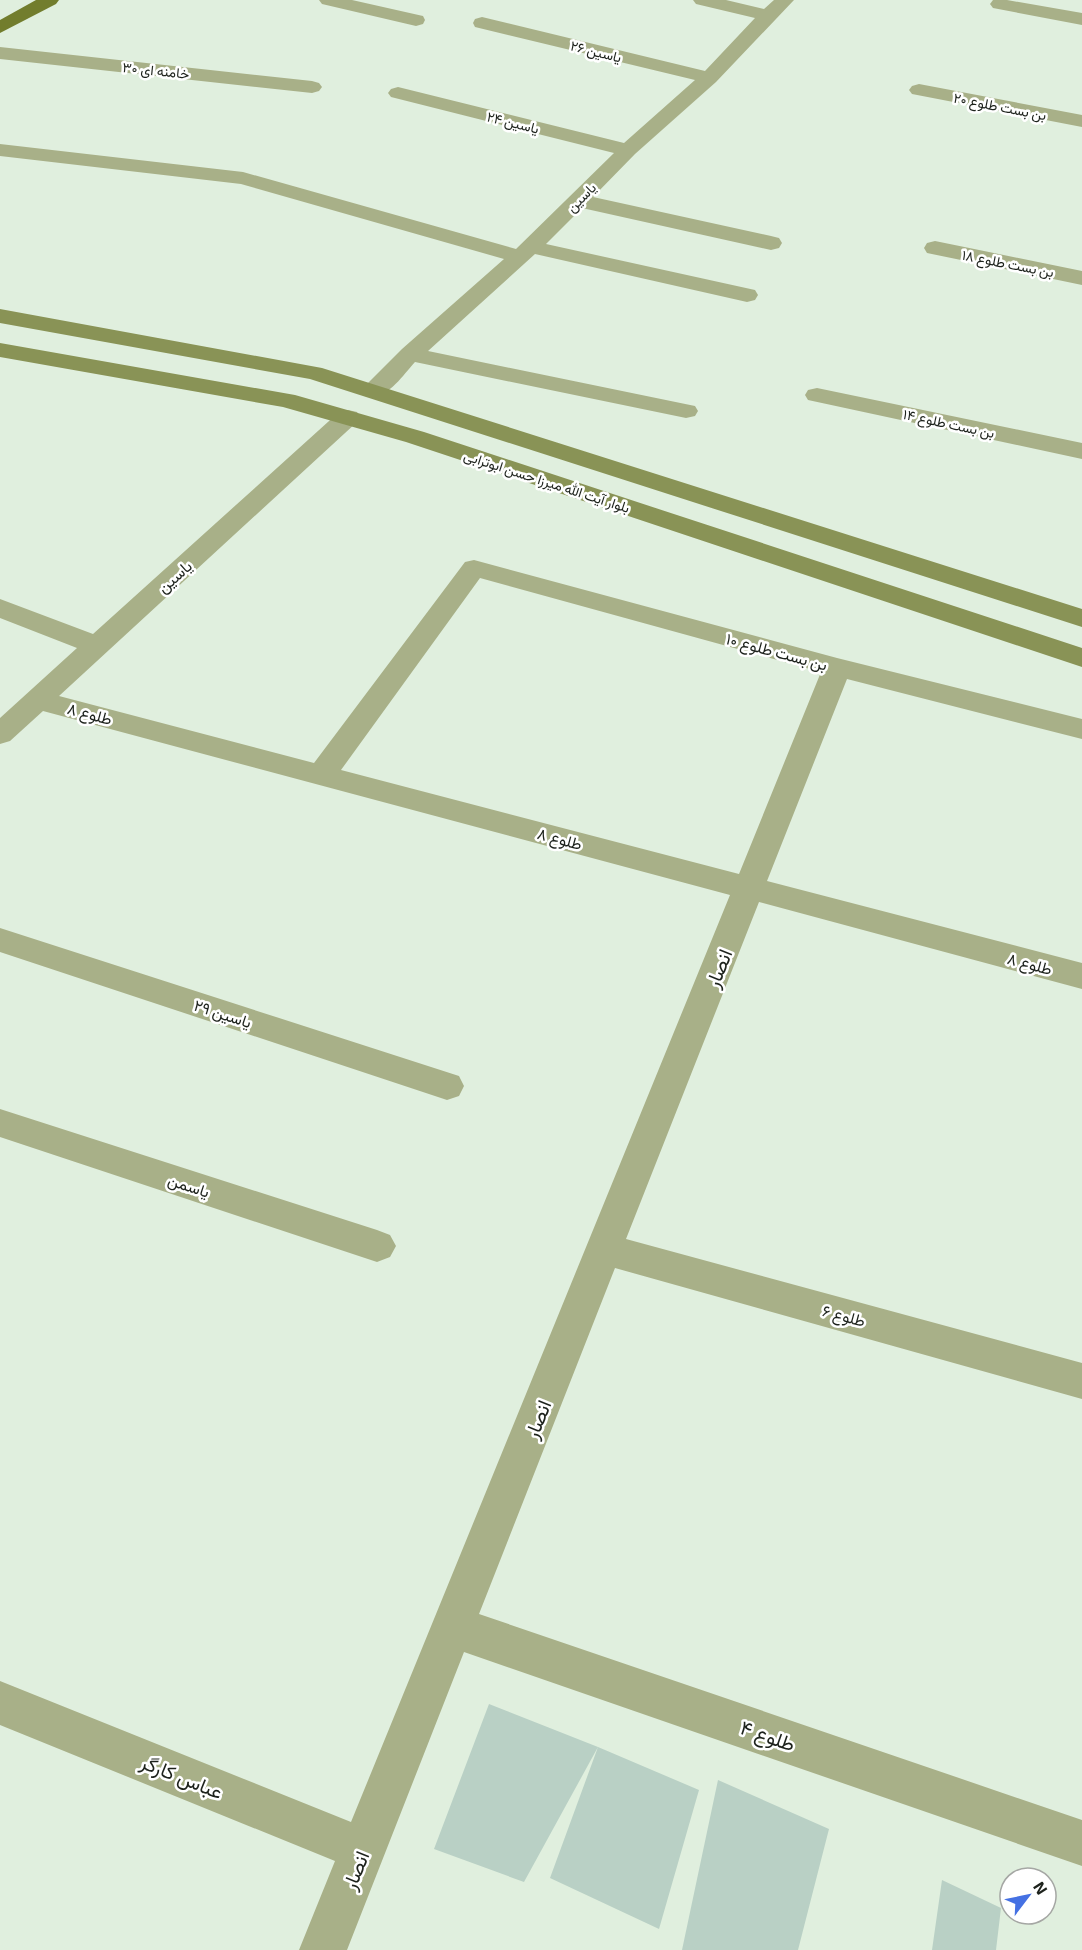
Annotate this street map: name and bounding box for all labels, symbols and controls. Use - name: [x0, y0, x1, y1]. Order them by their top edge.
- street label: یاسین ۲۶: [568, 36, 623, 67]
- street label: خامنه ای ۳۰: [122, 58, 190, 83]
- street label: بن بست طلوع ۲۰: [952, 89, 1048, 126]
- street label: یاسین ۲۴: [485, 107, 541, 138]
- street label: یاسین: [563, 179, 600, 216]
- street label: بن بست طلوع ۱۸: [960, 246, 1055, 283]
- street label: بن بست طلوع ۱۴: [901, 405, 996, 444]
- street label: بلوار آیت الله میرزا حسن ابوترابی: [462, 446, 632, 517]
- street label: یاسین: [153, 556, 196, 598]
- street label: بن بست طلوع ۱۰: [724, 628, 830, 677]
- street label: طلوع ۸: [65, 698, 114, 731]
- street label: طلوع ۸: [535, 823, 584, 856]
- street label: انصار: [699, 945, 738, 993]
- street label: طلوع ۸: [1005, 948, 1054, 981]
- street label: یاسین ۲۹: [191, 995, 254, 1033]
- street label: یاسمن: [165, 1169, 212, 1203]
- street label: طلوع ۶: [820, 1300, 868, 1333]
- street label: انصار: [518, 1396, 557, 1444]
- street label: طلوع ۴: [736, 1714, 799, 1758]
- street label: عباس کارگر: [136, 1748, 227, 1805]
- street label: انصار: [336, 1847, 375, 1895]
- north arrow: [998, 1866, 1058, 1926]
- text: N: [1030, 1878, 1052, 1898]

